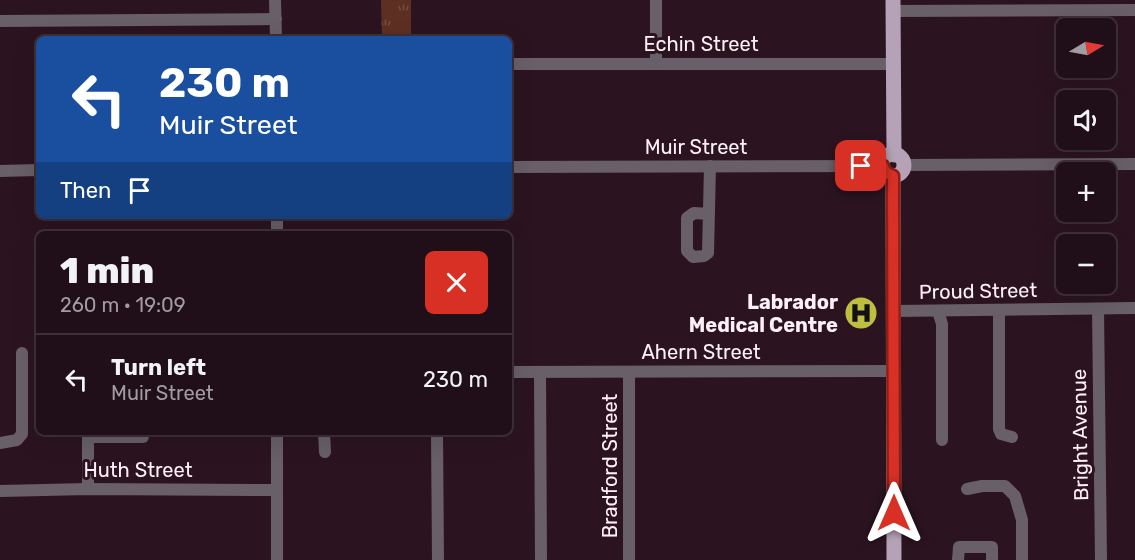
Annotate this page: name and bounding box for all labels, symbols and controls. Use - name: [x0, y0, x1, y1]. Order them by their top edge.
- north arrow: [1056, 18, 1116, 78]
- map controls: [1056, 18, 1116, 294]
- street label: Echin Street: [644, 32, 759, 56]
- text: 230 m: [159, 58, 290, 108]
- icon: left: [60, 60, 138, 138]
- button: sound: [1056, 90, 1116, 150]
- text: Muir Street: [159, 109, 298, 141]
- street label: Muir Street: [645, 135, 747, 159]
- pin: [835, 140, 886, 191]
- icon: arrive: [844, 149, 877, 182]
- button: +: [1056, 162, 1116, 222]
- icon: arrive: [123, 174, 156, 207]
- text: Then: [60, 177, 111, 204]
- button: −: [1056, 234, 1116, 294]
- text: 1 min: [60, 249, 154, 292]
- button: close: [425, 251, 488, 314]
- street label: Proud Street: [919, 278, 1038, 304]
- place label: Labrador Medical Centre: [689, 290, 838, 337]
- text: 260 m · 19:09: [60, 293, 186, 317]
- hospital icon: Labrador Medical Centre: [843, 295, 879, 331]
- street label: Ahern Street: [641, 340, 761, 364]
- text: Turn left: [111, 354, 206, 381]
- icon: left: [60, 363, 93, 396]
- text: 230 m: [423, 366, 488, 393]
- street label: Bright Avenue: [1067, 369, 1093, 501]
- text: Muir Street: [111, 381, 214, 405]
- street label: Bradford Street: [598, 393, 622, 538]
- street label: Huth Street: [83, 458, 193, 482]
- position arrow: [862, 481, 926, 545]

